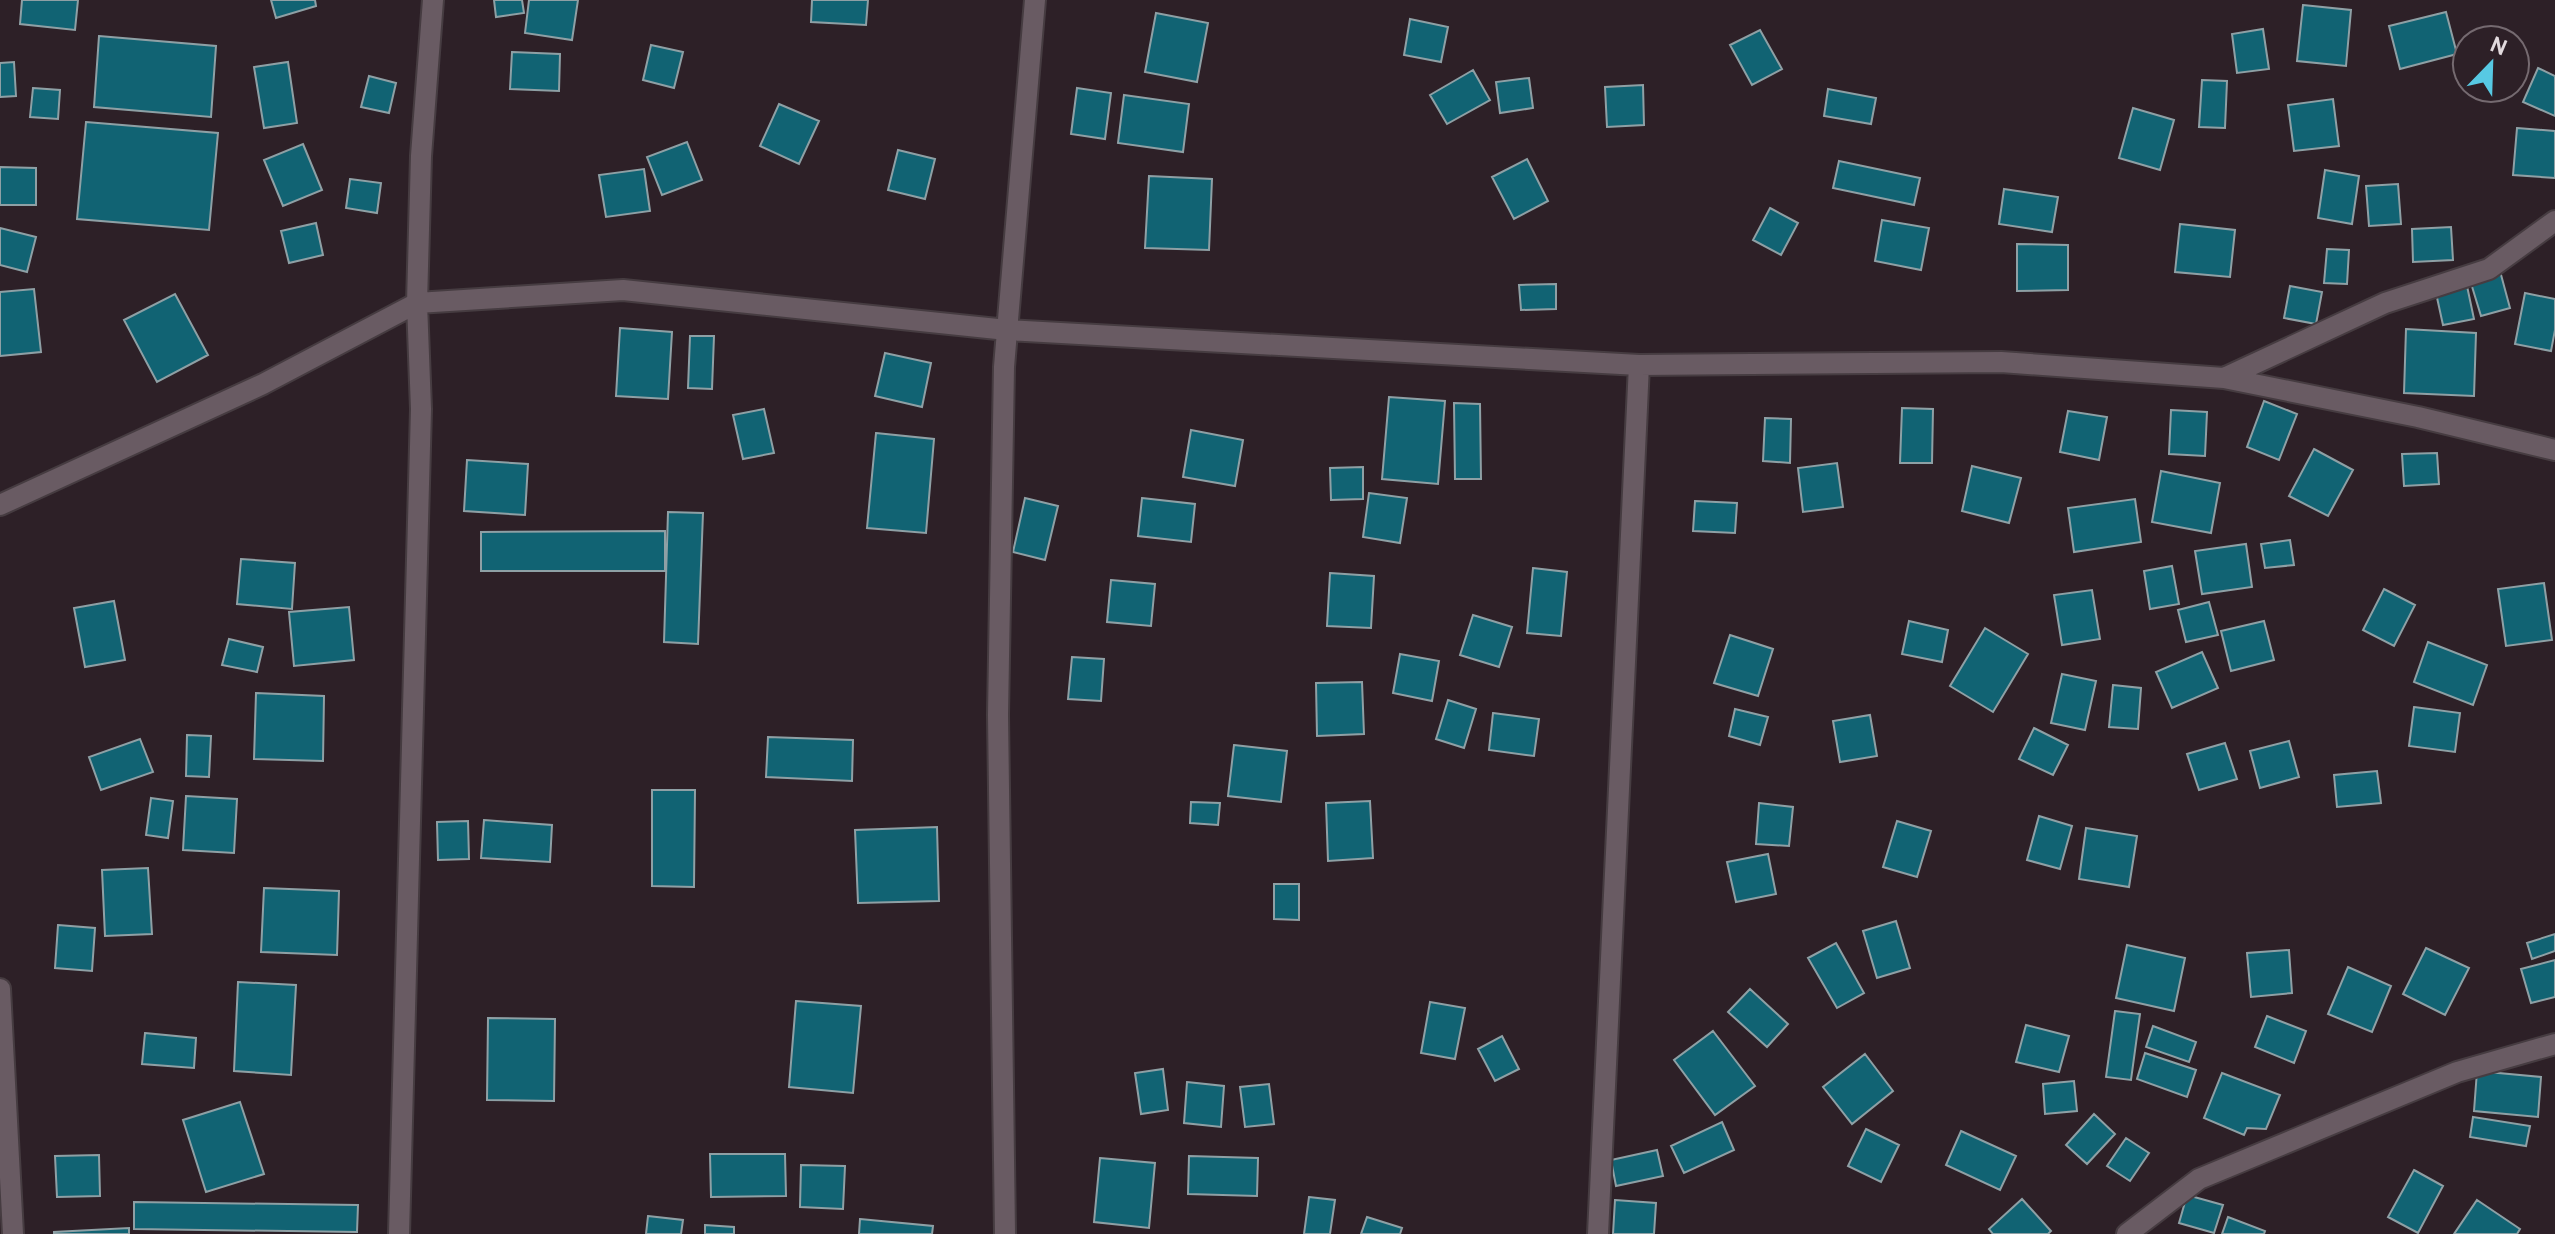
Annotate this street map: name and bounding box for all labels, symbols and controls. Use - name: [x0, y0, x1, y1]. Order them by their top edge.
- north arrow: [2451, 24, 2531, 104]
- text: N: [2485, 32, 2510, 63]

